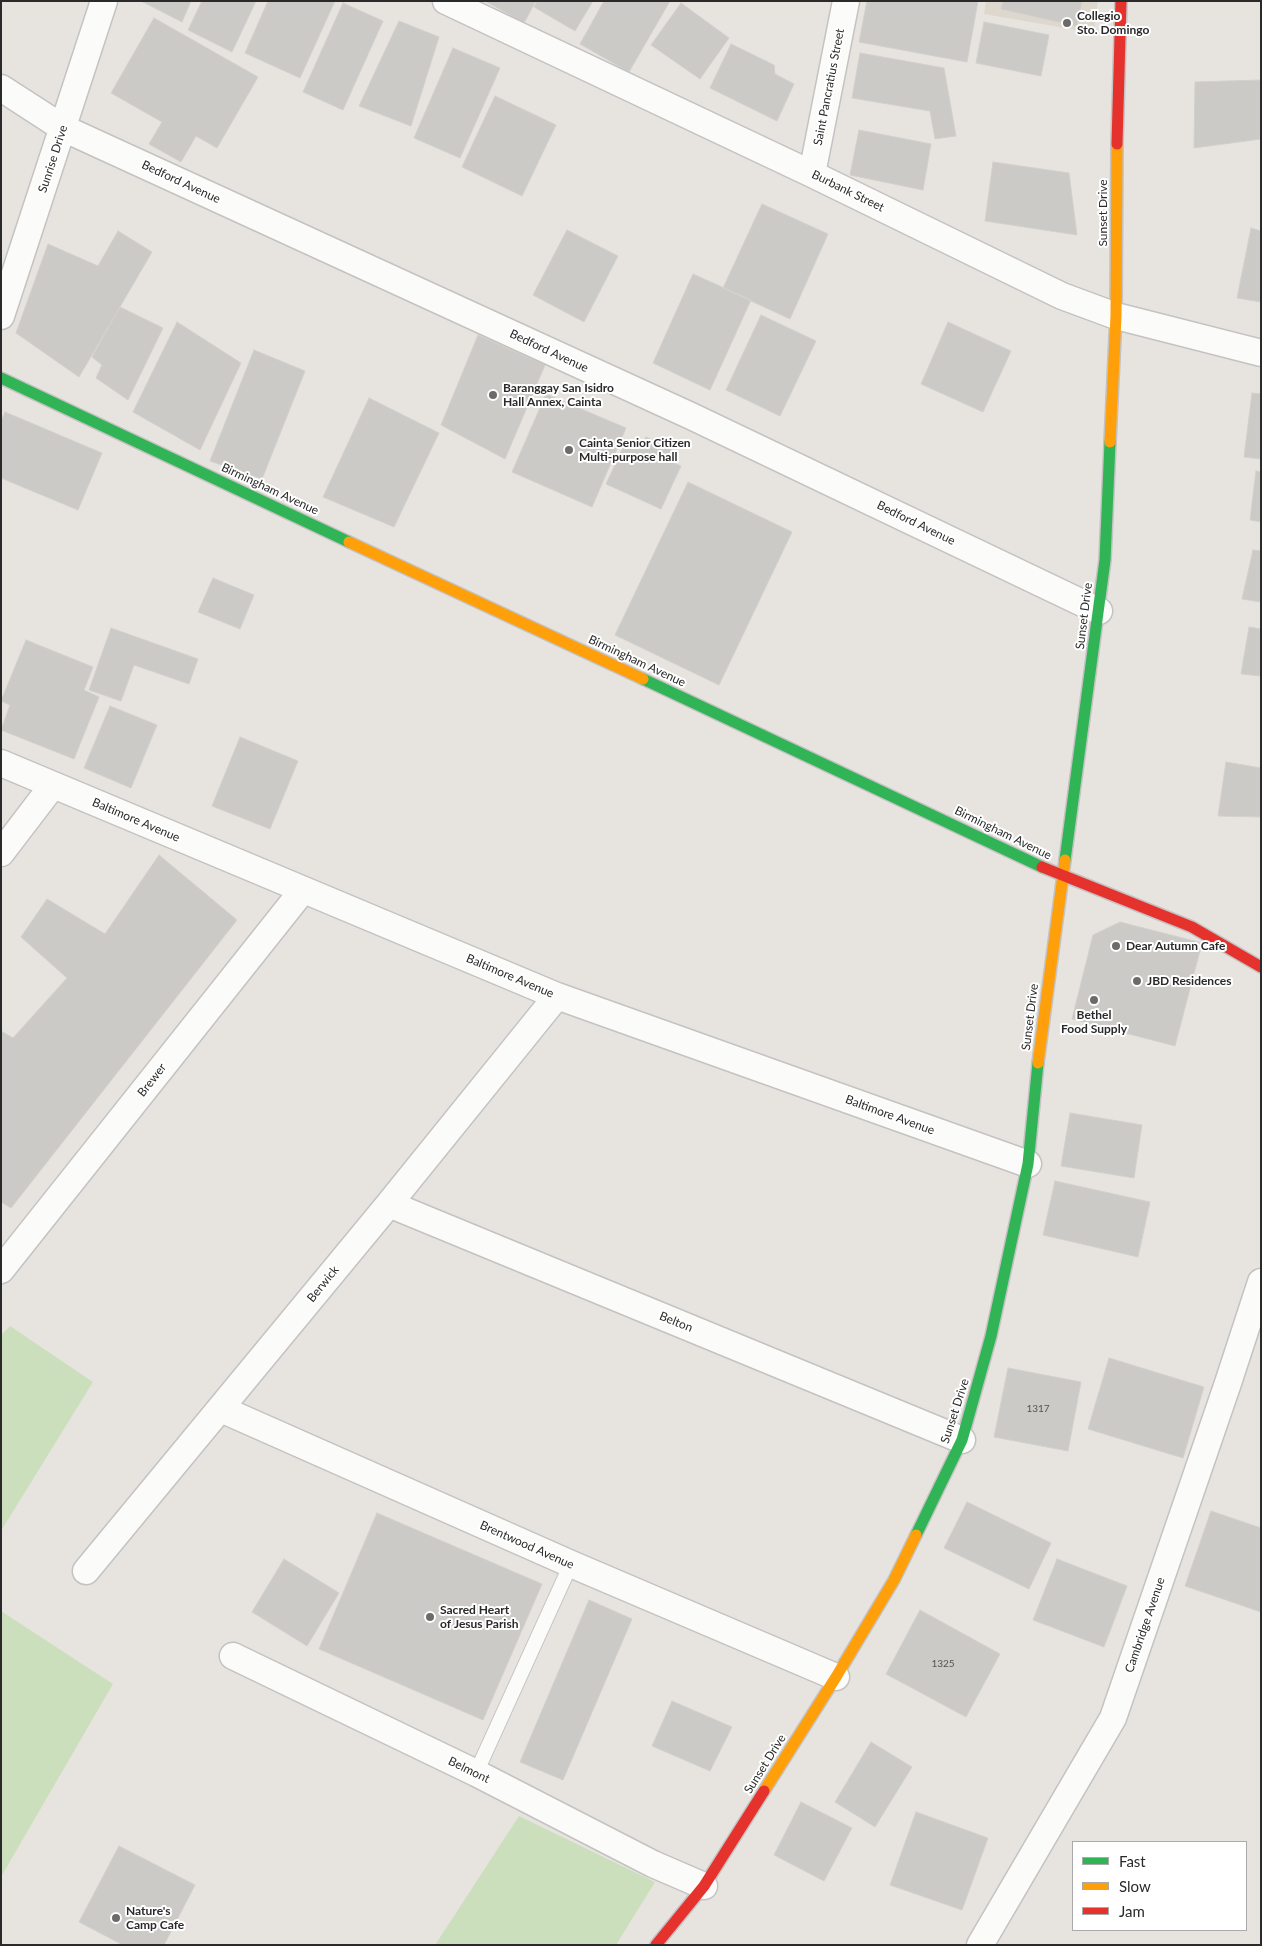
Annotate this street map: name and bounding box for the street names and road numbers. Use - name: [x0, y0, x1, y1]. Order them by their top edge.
- street label: Saint Pancratius Street: [811, 27, 847, 147]
- street label: Sunrise Drive: [35, 123, 71, 195]
- street label: Bedford Avenue: [139, 157, 223, 207]
- street label: Burbank Street: [809, 167, 887, 215]
- street label: Sunset Drive: [1096, 179, 1110, 247]
- street label: Bedford Avenue: [507, 326, 591, 376]
- street label: Birmingham Avenue: [219, 460, 321, 518]
- street label: Bedford Avenue: [875, 498, 957, 548]
- street label: Sunset Drive: [1073, 582, 1095, 650]
- street label: Birmingham Avenue: [586, 632, 688, 690]
- street label: Baltimore Avenue: [90, 795, 182, 845]
- street label: Birmingham Avenue: [952, 803, 1054, 863]
- street label: Baltimore Avenue: [464, 951, 556, 1001]
- street label: Sunset Drive: [1019, 983, 1041, 1051]
- street label: Brewer: [135, 1061, 169, 1099]
- street label: Baltimore Avenue: [843, 1092, 937, 1138]
- street label: Berwick: [304, 1263, 342, 1305]
- street label: Belton: [657, 1309, 695, 1335]
- street label: Sunset Drive: [938, 1377, 972, 1445]
- street label: Brentwood Avenue: [478, 1518, 576, 1572]
- street label: Cambridge Avenue: [1122, 1575, 1168, 1675]
- street label: Sunset Drive: [741, 1732, 789, 1796]
- street label: Belmont: [446, 1754, 492, 1786]

